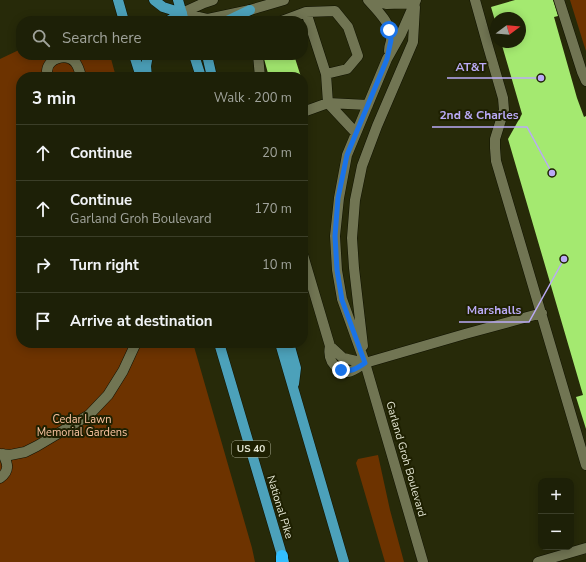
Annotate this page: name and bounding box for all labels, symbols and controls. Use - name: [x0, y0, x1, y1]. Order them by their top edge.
- north arrow: [490, 12, 526, 48]
- search box: [16, 16, 308, 60]
- route start: [380, 21, 398, 39]
- icon: search: [30, 27, 52, 49]
- text: Search here: [62, 28, 142, 48]
- callout: AT&T: [447, 54, 494, 78]
- text: AT&T: [455, 59, 487, 75]
- text: 3 min: [32, 87, 76, 110]
- text: Walk · 200 m: [214, 89, 292, 107]
- callout: 2nd & Charles: [432, 103, 527, 127]
- text: 2nd & Charles: [439, 107, 519, 123]
- icon: ahead: [32, 142, 54, 164]
- text: Continue: [70, 143, 132, 163]
- text: 20 m: [262, 144, 292, 162]
- text: Continue: [70, 190, 132, 210]
- icon: ahead: [32, 198, 54, 220]
- text: 170 m: [254, 200, 292, 218]
- text: Garland Groh Boulevard: [70, 210, 212, 228]
- icon: right: [32, 254, 54, 276]
- text: Turn right: [70, 255, 139, 275]
- text: 10 m: [262, 256, 292, 274]
- callout: Marshalls: [459, 298, 529, 322]
- text: Marshalls: [467, 302, 521, 318]
- icon: arrive: [32, 310, 54, 332]
- text: Arrive at destination: [70, 311, 213, 331]
- route end: [332, 361, 350, 379]
- street label: Garland Groh Boulevard: [382, 399, 430, 519]
- park label: Cedar Lawn Memorial Gardens: [37, 412, 127, 440]
- road number: US 40: [232, 441, 270, 457]
- street label: National Pike: [263, 474, 297, 541]
- map controls: [538, 478, 574, 550]
- button: +: [538, 478, 574, 514]
- button: −: [538, 514, 574, 550]

